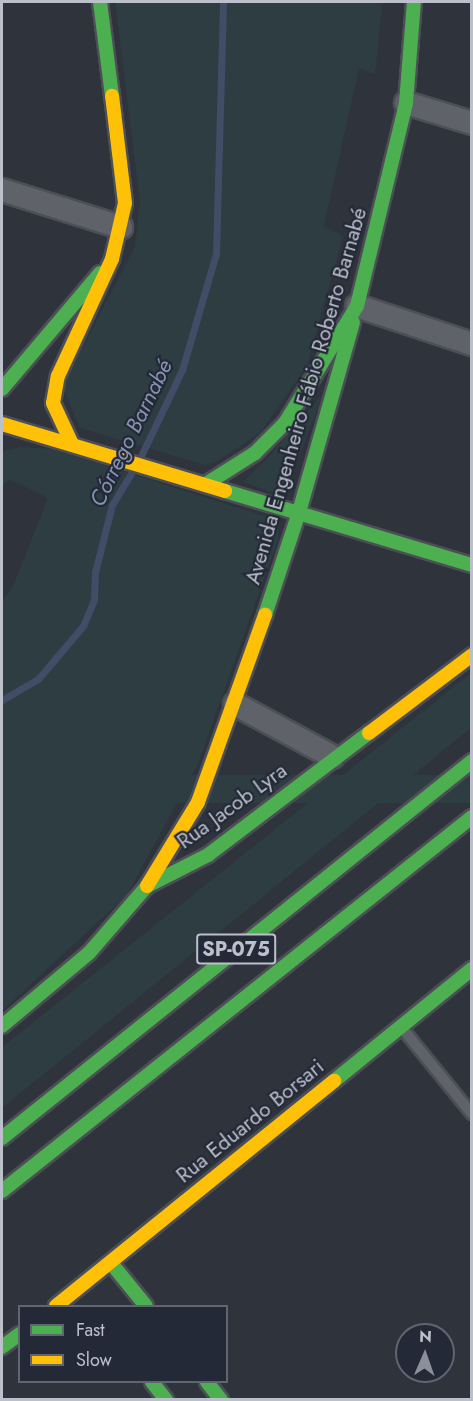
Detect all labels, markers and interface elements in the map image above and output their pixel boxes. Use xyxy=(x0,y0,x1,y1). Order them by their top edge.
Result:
street label: Avenida Engenheiro Fábio Roberto Barnabé xyxy=(240,205,372,587)
water label: Córrego Barnabé xyxy=(84,355,178,511)
street label: Rua Jacob Lyra xyxy=(172,758,292,854)
road number: SP-075 xyxy=(196,932,276,966)
street label: Rua Eduardo Borsari xyxy=(171,1054,329,1188)
legend xyxy=(18,1305,228,1383)
text: Fast xyxy=(76,1317,105,1343)
north arrow xyxy=(395,1323,455,1383)
text: N xyxy=(419,1325,432,1348)
text: Slow xyxy=(76,1347,112,1373)

